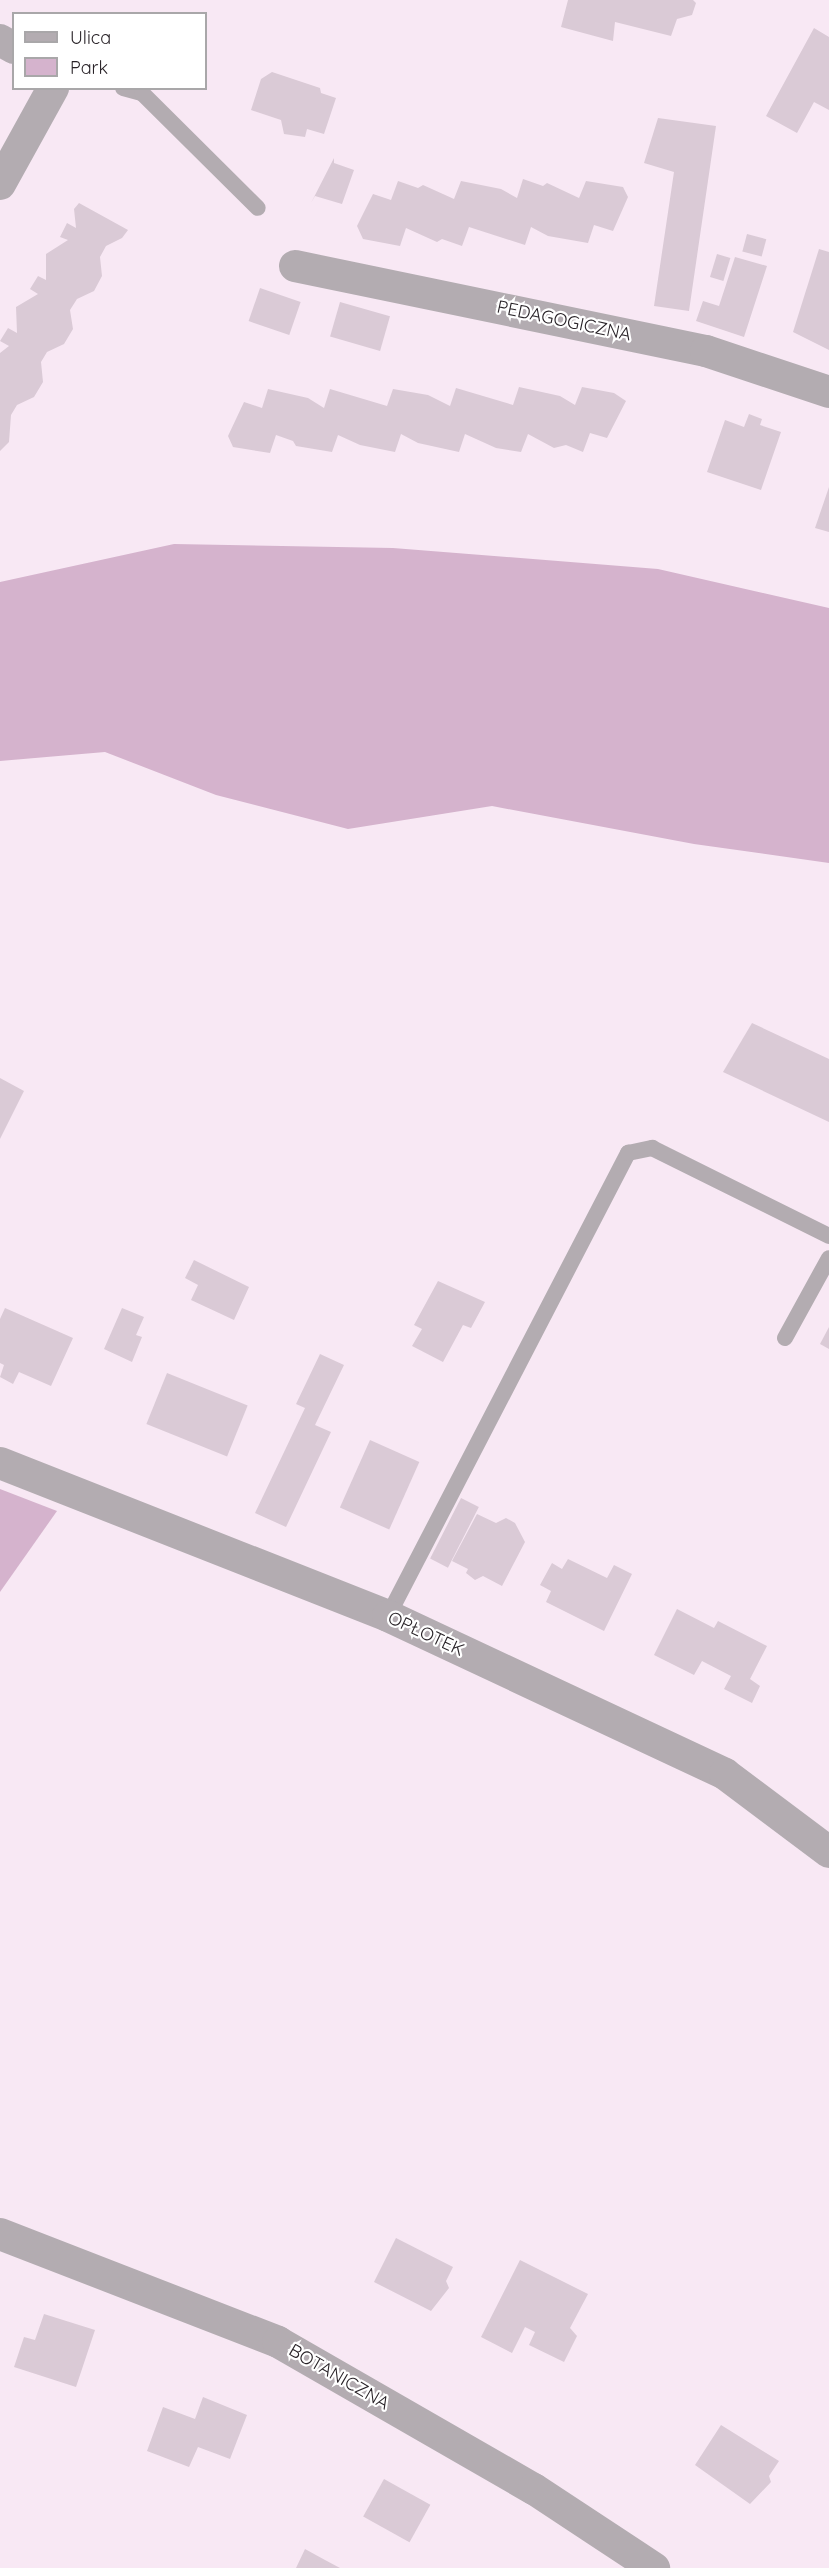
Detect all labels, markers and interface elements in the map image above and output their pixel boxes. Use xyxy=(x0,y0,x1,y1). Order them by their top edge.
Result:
legend xyxy=(12,12,207,90)
text: Ulica xyxy=(70,26,111,49)
text: Park xyxy=(70,56,108,79)
street label: PEDAGOGICZNA xyxy=(495,296,633,346)
street label: OPŁOTEK xyxy=(384,1607,468,1661)
street label: BOTANICZNA xyxy=(285,2340,393,2414)

